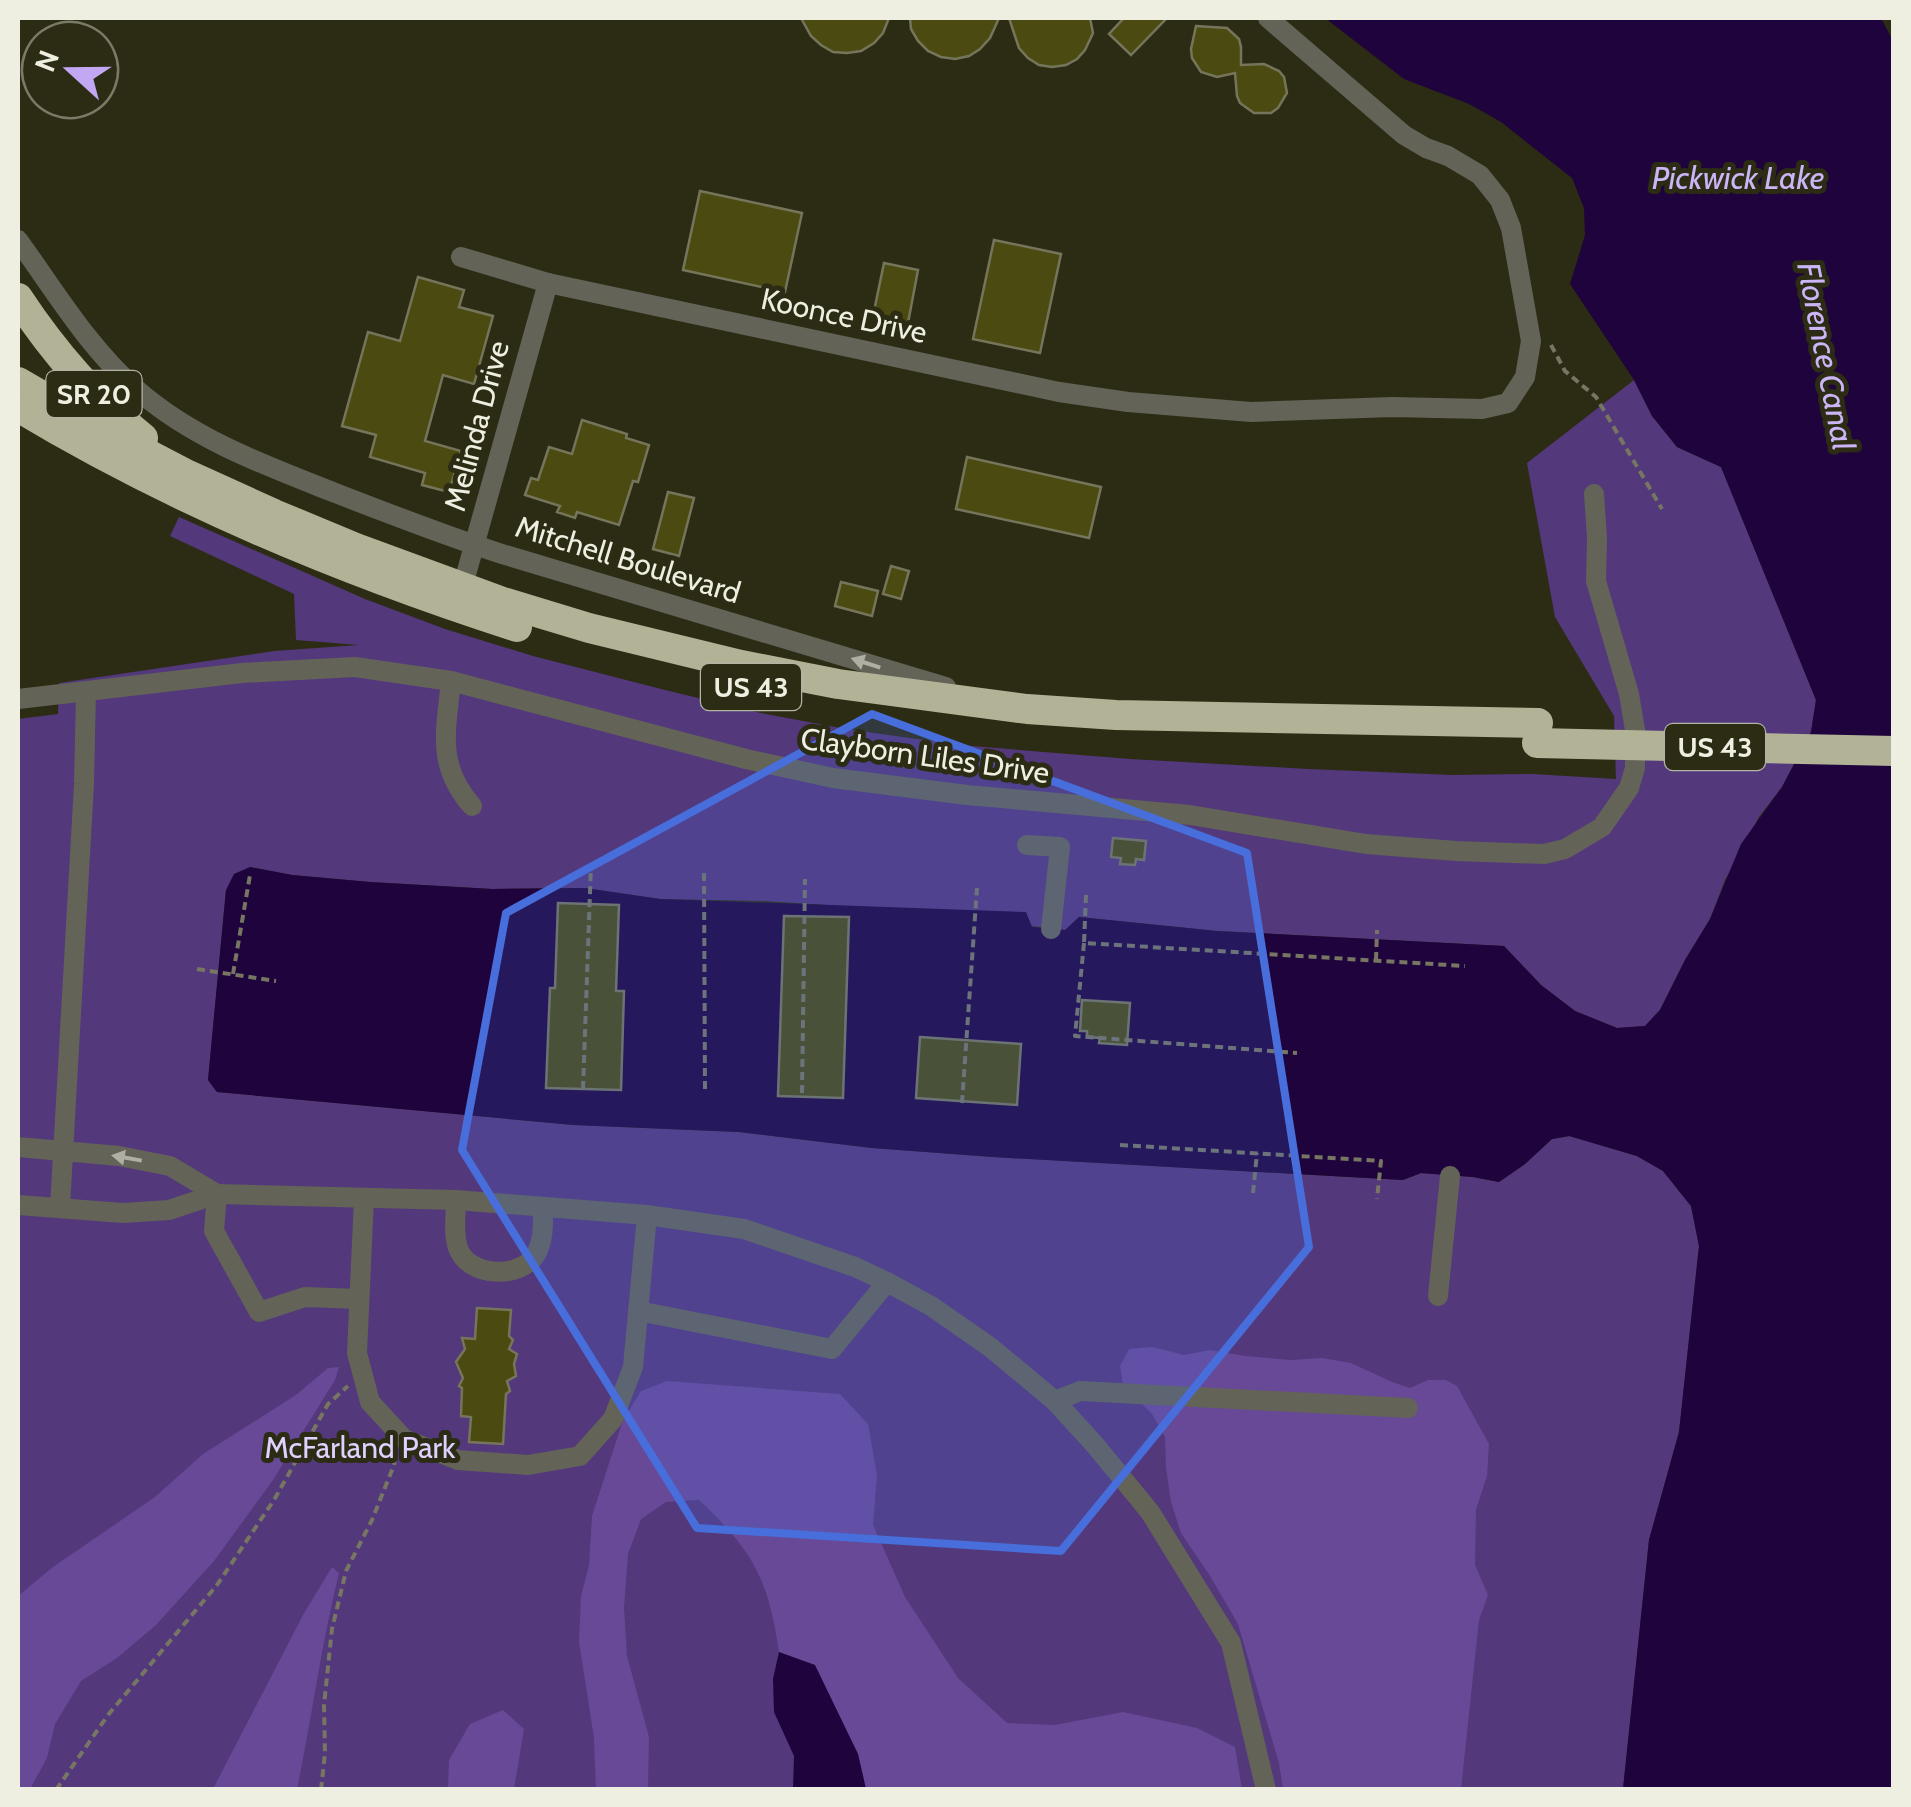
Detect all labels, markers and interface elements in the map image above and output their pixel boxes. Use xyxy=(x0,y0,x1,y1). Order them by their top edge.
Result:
north arrow xyxy=(20,20,120,120)
text: N xyxy=(27,46,66,76)
water label: Pickwick Lake xyxy=(1652,158,1824,197)
water label: Florence Canal xyxy=(1789,259,1864,454)
street label: Koonce Drive xyxy=(758,280,930,351)
street label: Melinda Drive xyxy=(436,337,517,515)
road number: SR 20 xyxy=(46,371,142,417)
street label: Mitchell Boulevard xyxy=(511,508,745,611)
one-way arrow xyxy=(850,655,880,670)
road number: US 43 xyxy=(701,664,801,710)
street label: Clayborn Liles Drive xyxy=(798,720,1052,791)
road number: US 43 xyxy=(1665,724,1765,770)
one-way arrow xyxy=(111,1150,142,1165)
park label: McFarland Park xyxy=(265,1429,456,1466)

